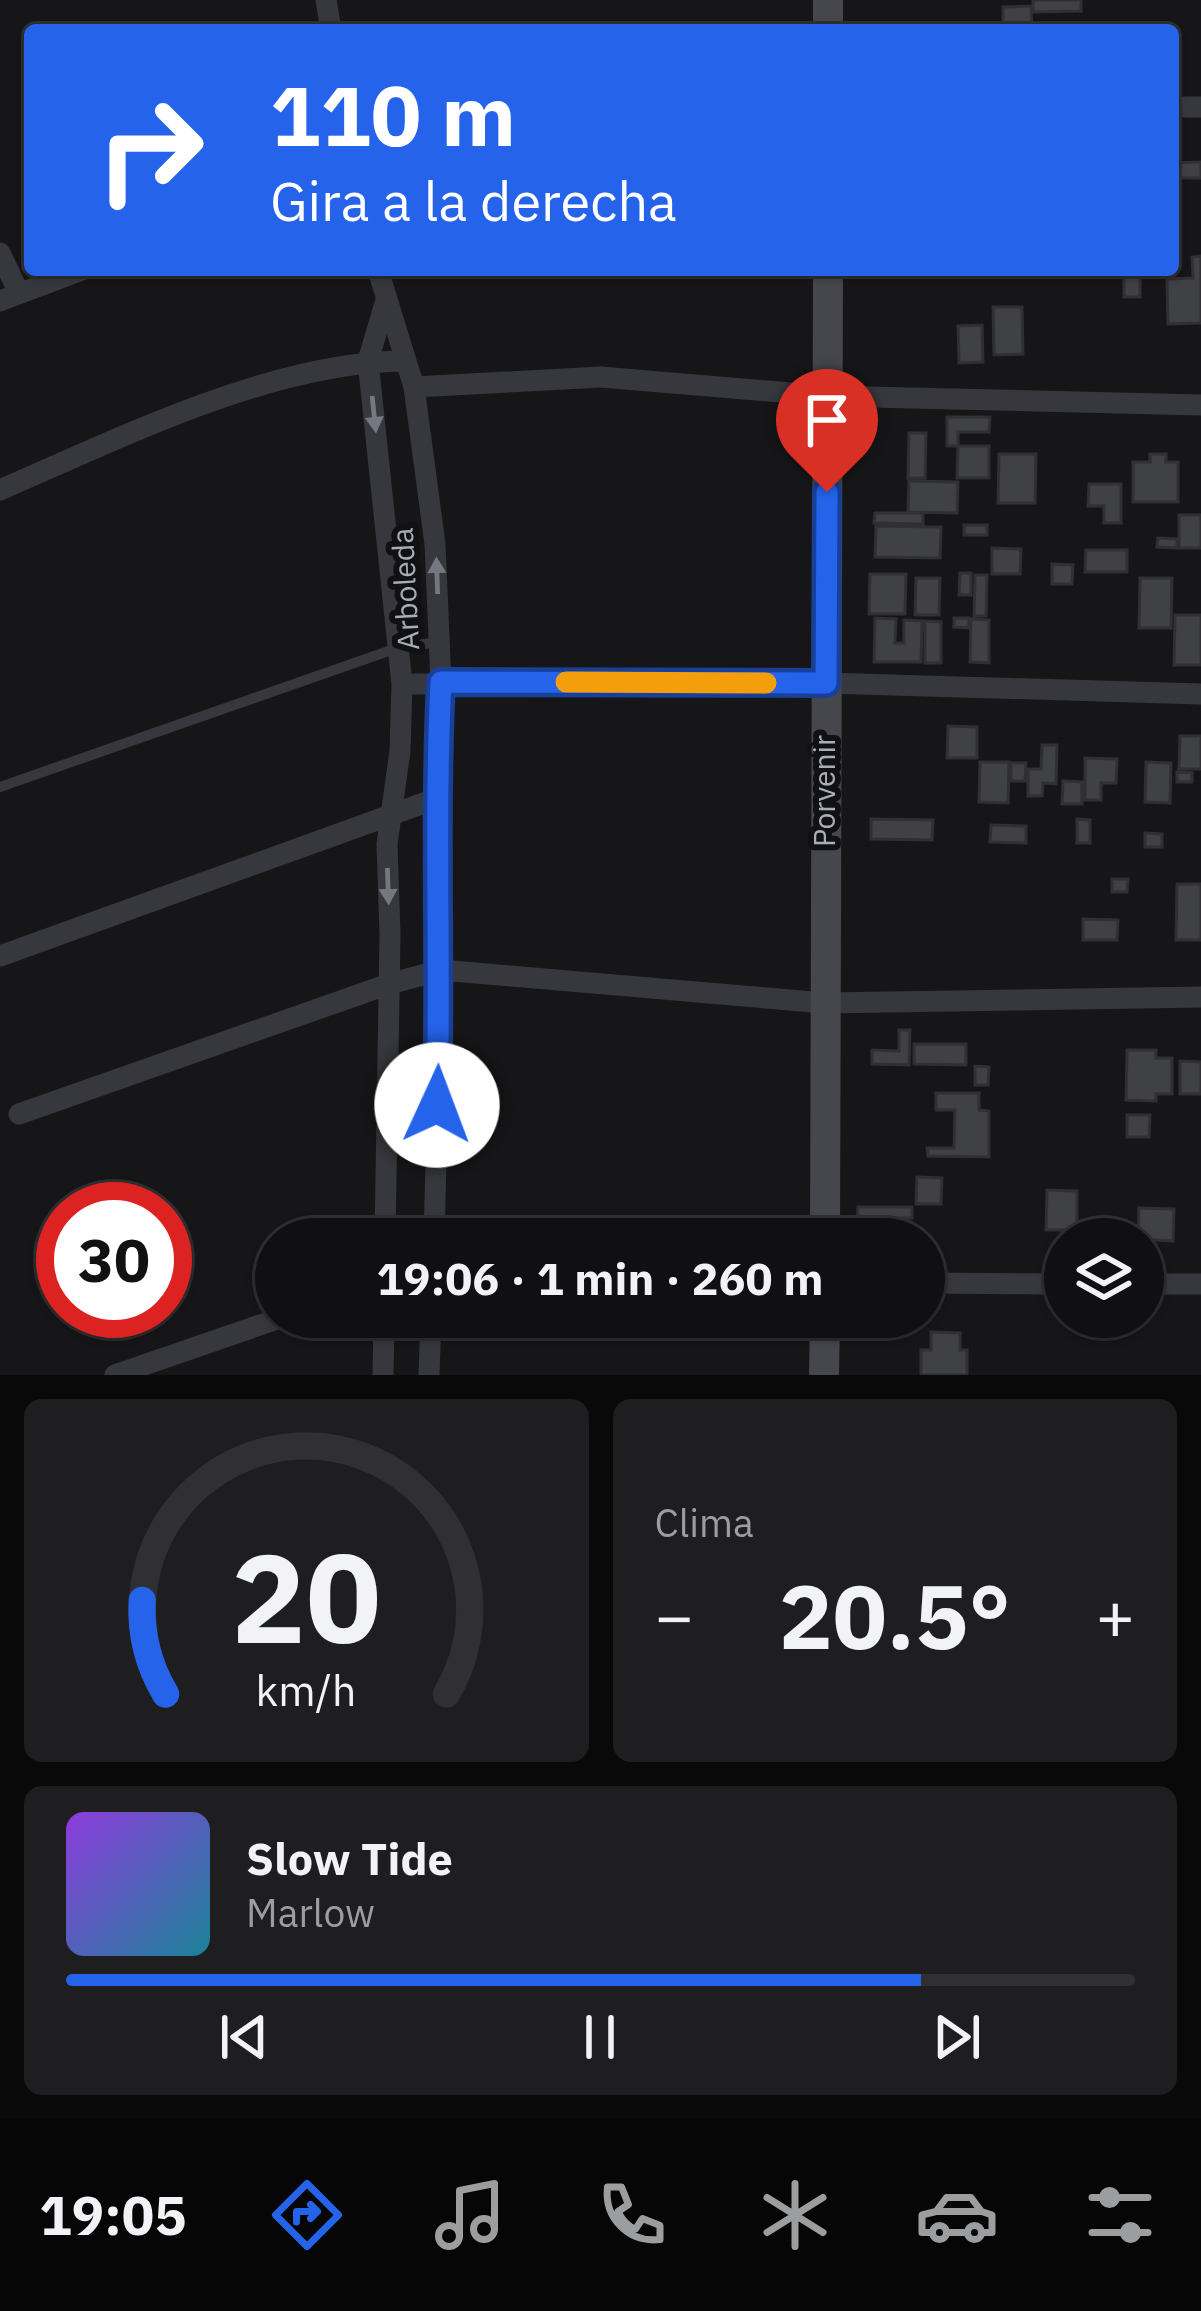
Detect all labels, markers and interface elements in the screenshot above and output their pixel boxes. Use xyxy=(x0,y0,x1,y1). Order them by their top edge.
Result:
text: 110 m xyxy=(270,60,516,169)
icon: right xyxy=(72,72,228,228)
text: Gira a la derecha xyxy=(270,166,677,236)
pin xyxy=(776,369,878,492)
icon: arrive xyxy=(794,387,860,453)
one-way arrow xyxy=(365,396,384,433)
street label: Arboleda xyxy=(382,527,427,651)
one-way arrow xyxy=(427,556,446,594)
street label: Porvenir xyxy=(804,735,843,847)
one-way arrow xyxy=(379,868,398,906)
position arrow xyxy=(374,1042,500,1168)
speed limit sign: 30 xyxy=(36,1182,192,1338)
map controls xyxy=(1044,1218,1164,1338)
button: layers xyxy=(1044,1218,1164,1338)
text: 19:06 · 1 min · 260 m xyxy=(377,1249,823,1307)
text: Clima xyxy=(655,1497,754,1548)
text: 20 xyxy=(231,1515,381,1677)
text: 20.5° xyxy=(779,1557,1011,1674)
text: − xyxy=(655,1572,694,1658)
text: + xyxy=(1095,1572,1135,1658)
text: km/h xyxy=(256,1661,357,1717)
text: Slow Tide xyxy=(246,1829,453,1887)
text: Marlow xyxy=(246,1887,375,1938)
icon: previous xyxy=(211,2004,277,2070)
icon: pause xyxy=(567,2004,633,2070)
icon: next xyxy=(924,2004,990,2070)
icon: directions xyxy=(265,2173,349,2257)
icon: music xyxy=(428,2173,512,2257)
icon: phone xyxy=(590,2173,674,2257)
icon: climate xyxy=(753,2173,837,2257)
icon: car xyxy=(915,2173,999,2257)
icon: filters xyxy=(1078,2173,1162,2257)
text: 19:05 xyxy=(39,2180,187,2250)

